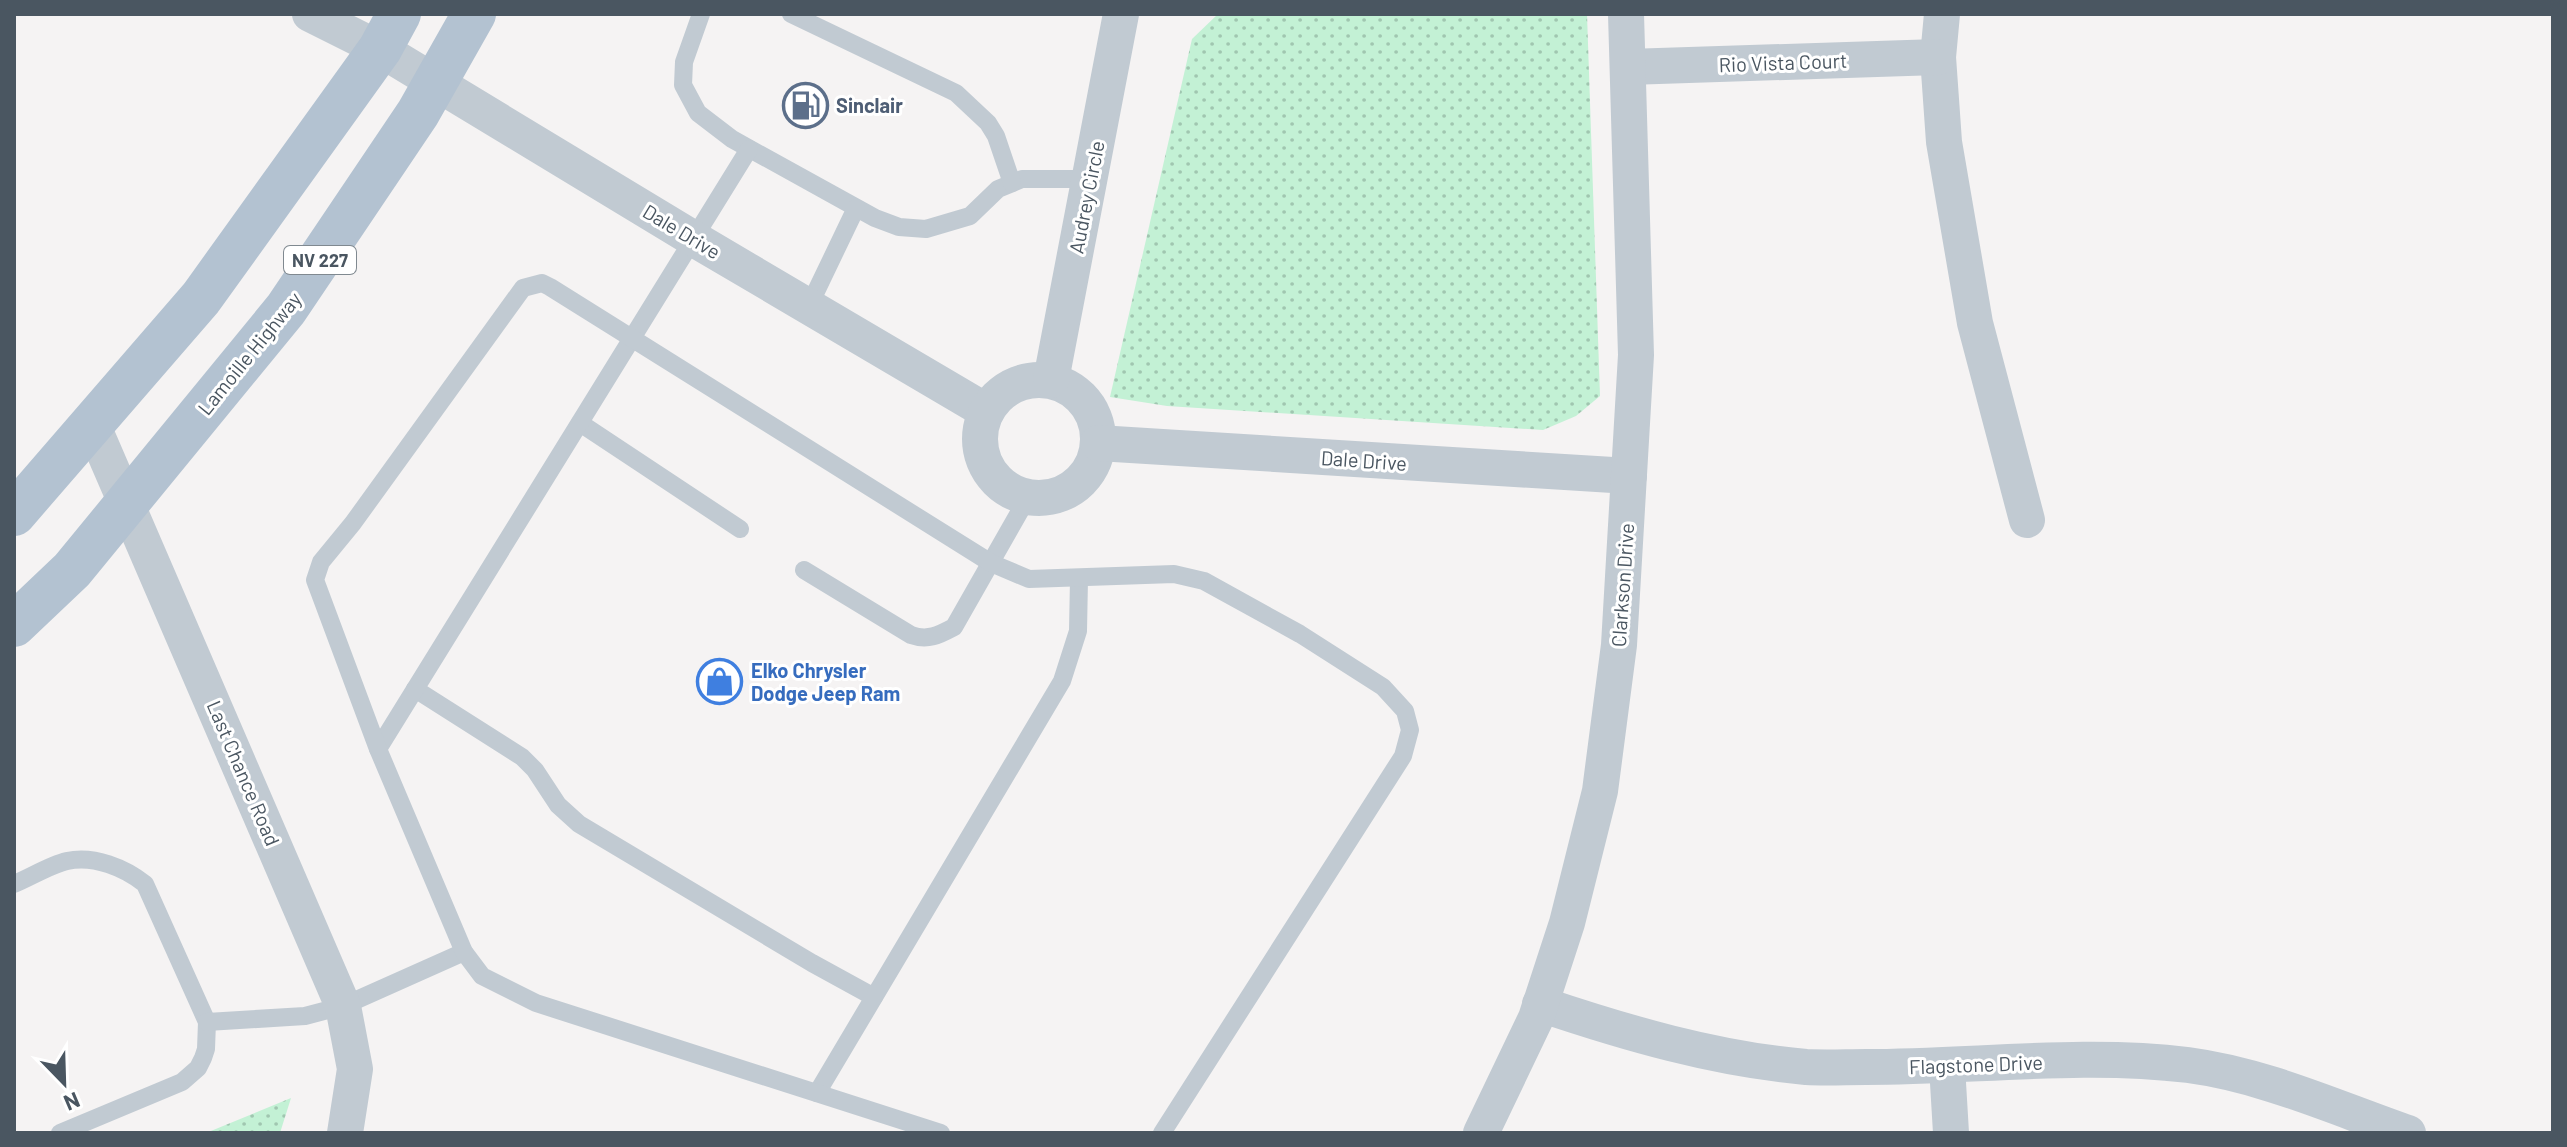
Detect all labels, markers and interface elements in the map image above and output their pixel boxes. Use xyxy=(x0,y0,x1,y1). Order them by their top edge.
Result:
street label: Rio Vista Court xyxy=(1718,48,1848,76)
fuel station icon: Sinclair xyxy=(781,81,829,129)
place label: Sinclair xyxy=(836,93,903,117)
street label: Audrey Circle xyxy=(1063,138,1109,256)
street label: Dale Drive xyxy=(639,198,725,264)
road number: NV 227 xyxy=(284,246,356,274)
street label: Lamoille Highway xyxy=(192,287,306,419)
street label: Dale Drive xyxy=(1320,445,1408,475)
street label: Clarkson Drive xyxy=(1606,522,1638,648)
shop icon: Elko Chrysler Dodge Jeep Ram xyxy=(696,657,744,705)
place label: Elko Chrysler Dodge Jeep Ram xyxy=(751,658,900,705)
street label: Last Chance Road xyxy=(203,697,285,849)
north arrow xyxy=(24,1043,104,1123)
street label: Flagstone Drive xyxy=(1909,1050,2043,1078)
text: N xyxy=(60,1088,84,1117)

